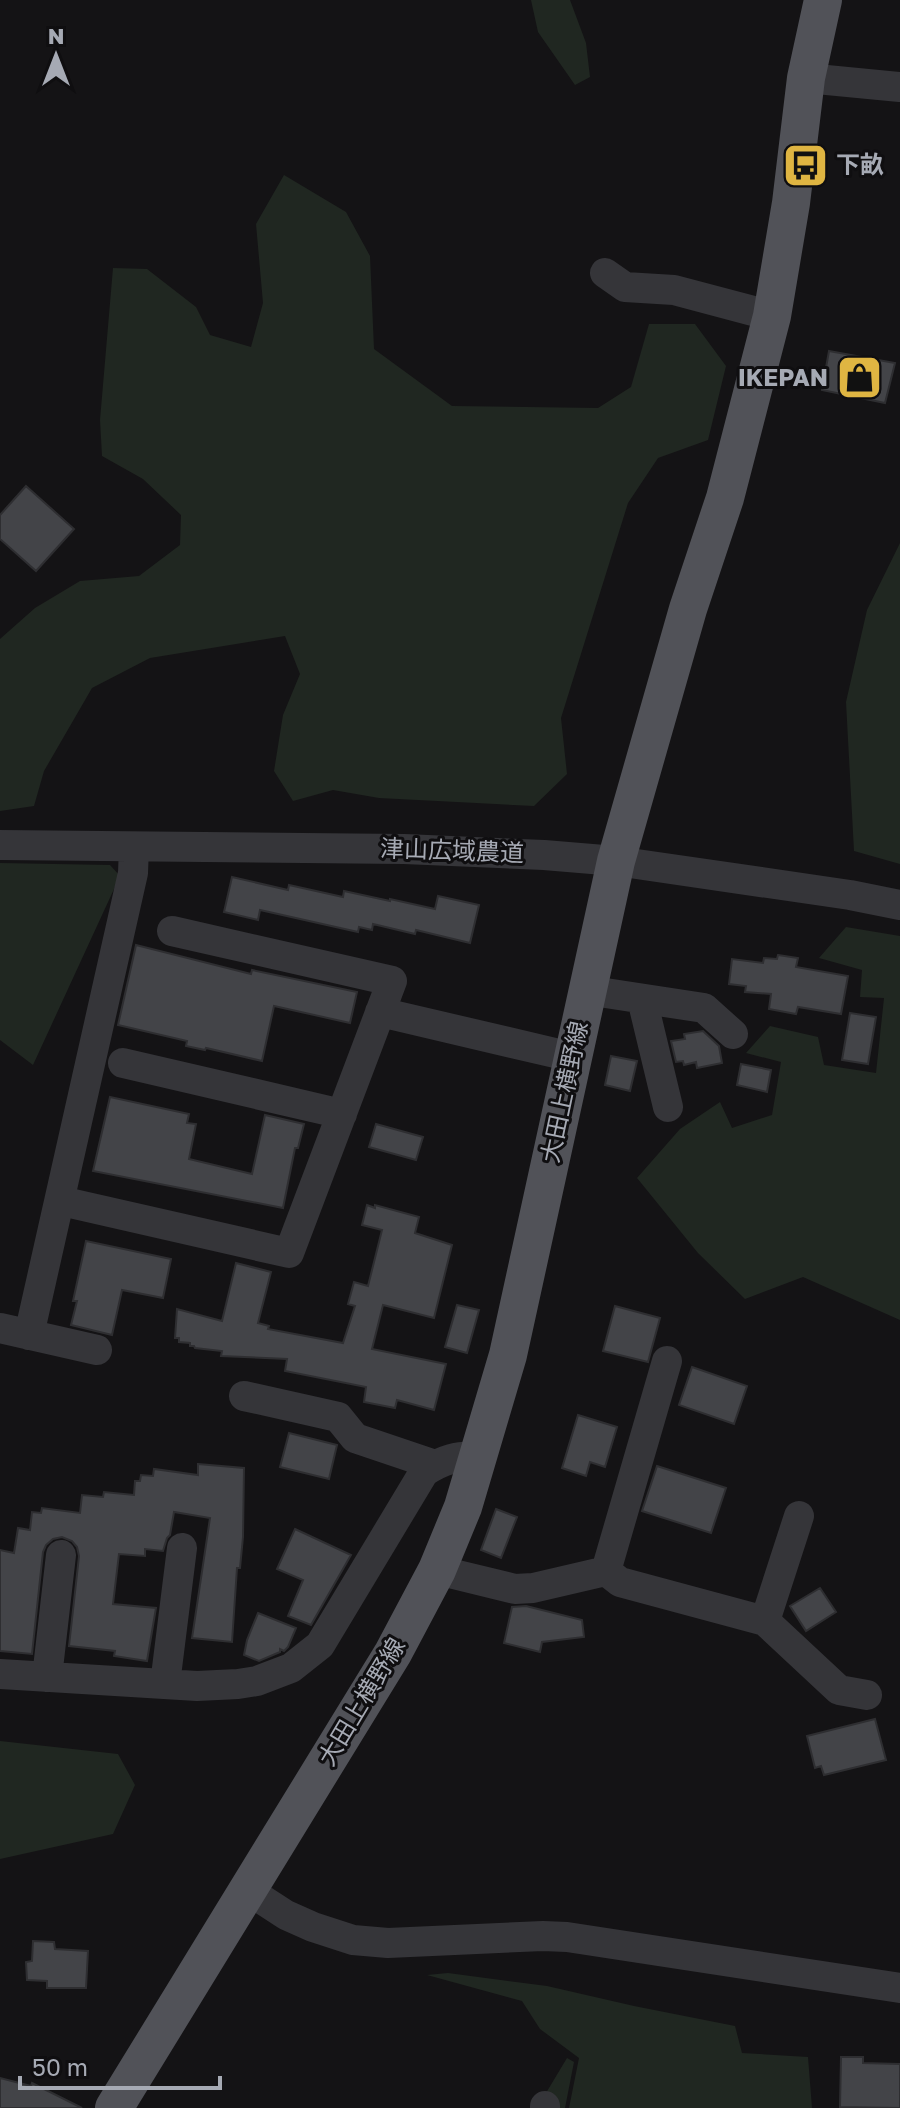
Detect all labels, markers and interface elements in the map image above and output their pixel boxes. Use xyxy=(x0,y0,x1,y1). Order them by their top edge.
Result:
north arrow xyxy=(16,16,96,96)
text: N xyxy=(48,22,64,49)
bus stop icon: 下畝 xyxy=(781,141,829,189)
place label: 下畝 xyxy=(836,149,884,178)
shop icon: IKEPAN xyxy=(835,354,883,402)
place label: IKEPAN xyxy=(738,362,828,391)
street label: 津山広域農道 xyxy=(380,832,525,867)
street label: 大田上横野線 xyxy=(534,1018,593,1165)
street label: 大田上横野線 xyxy=(311,1632,410,1770)
scale bar xyxy=(20,2040,220,2090)
text: 50 m xyxy=(32,2052,88,2081)

